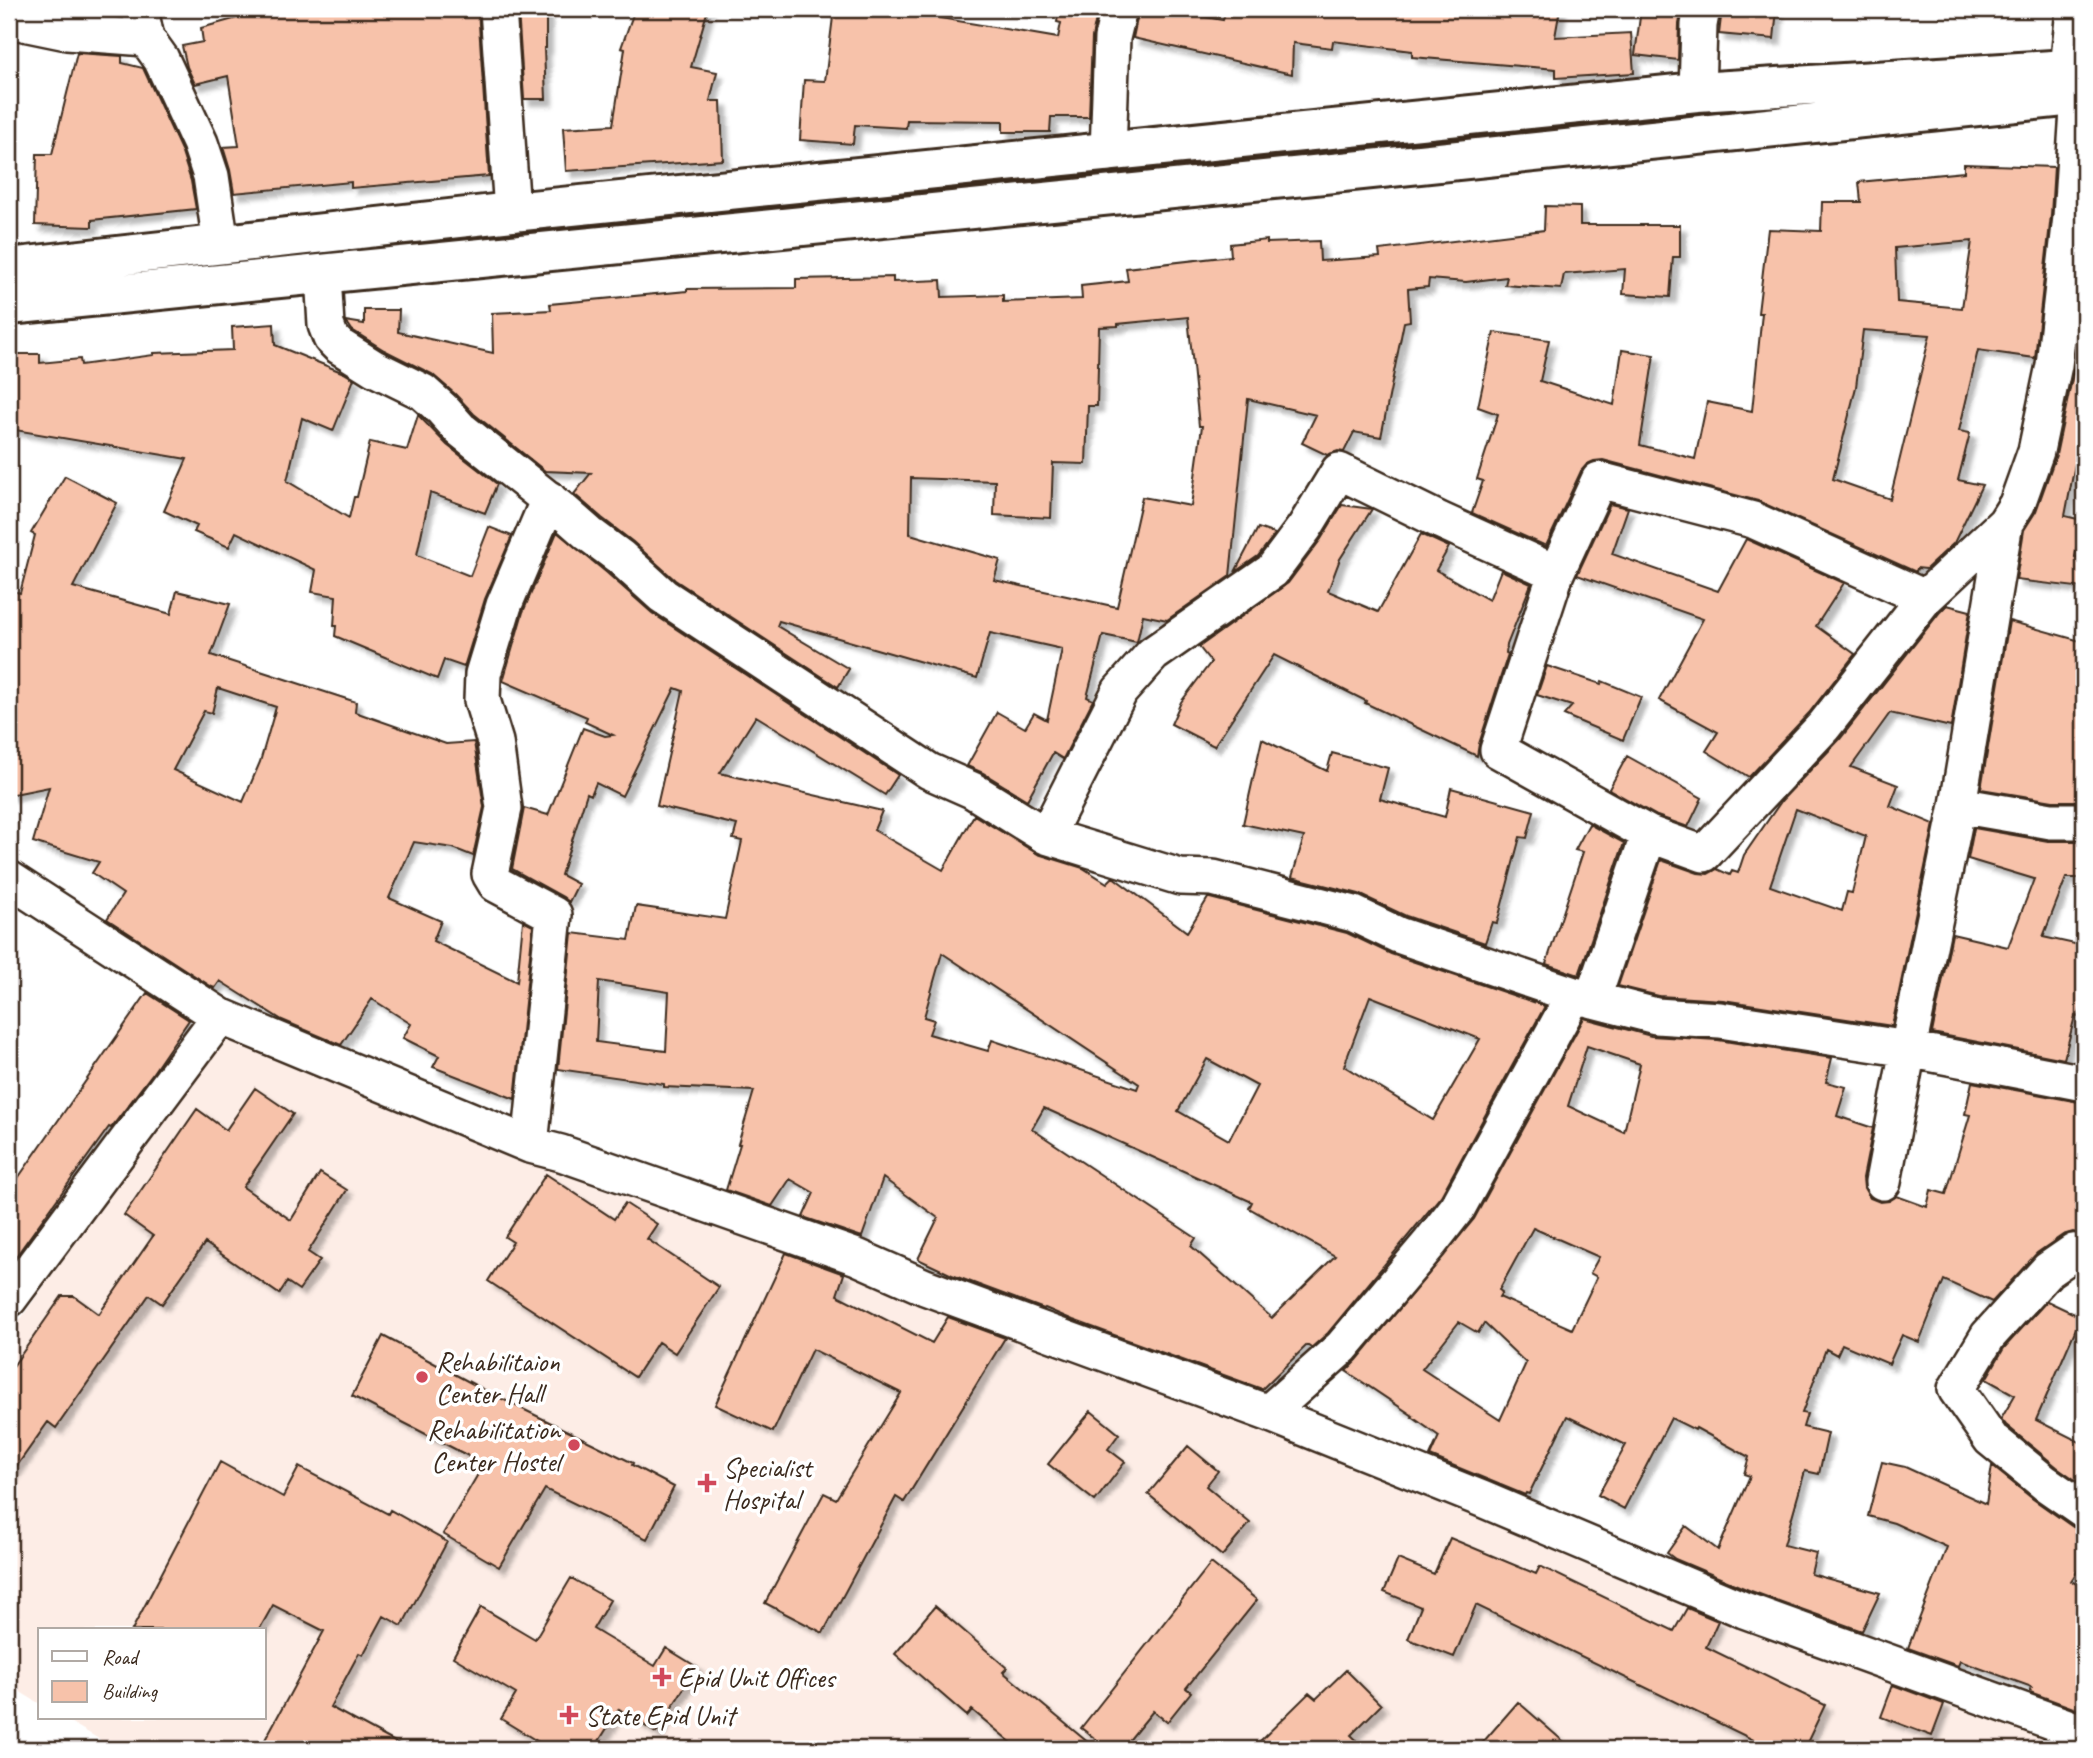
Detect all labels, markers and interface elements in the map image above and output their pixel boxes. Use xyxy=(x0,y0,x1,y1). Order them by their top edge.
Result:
place label: Rehabilitaion Center Hall xyxy=(436,1344,560,1411)
marker: Rehabilitaion Center Hall xyxy=(414,1369,430,1385)
place label: Rehabilitation Center Hostel xyxy=(427,1412,565,1479)
marker: Rehabilitation Center Hostel xyxy=(566,1437,582,1453)
place label: Specialist Hospital xyxy=(723,1450,814,1517)
marker: Specialist Hospital xyxy=(697,1473,717,1493)
legend xyxy=(38,1628,266,1720)
text: Road xyxy=(102,1644,141,1670)
place label: Epid Unit Offices xyxy=(678,1660,837,1695)
marker: Epid Unit Offices xyxy=(652,1667,672,1687)
text: Building xyxy=(102,1678,159,1704)
place label: State Epid Unit xyxy=(585,1698,739,1733)
marker: State Epid Unit xyxy=(559,1705,579,1725)

